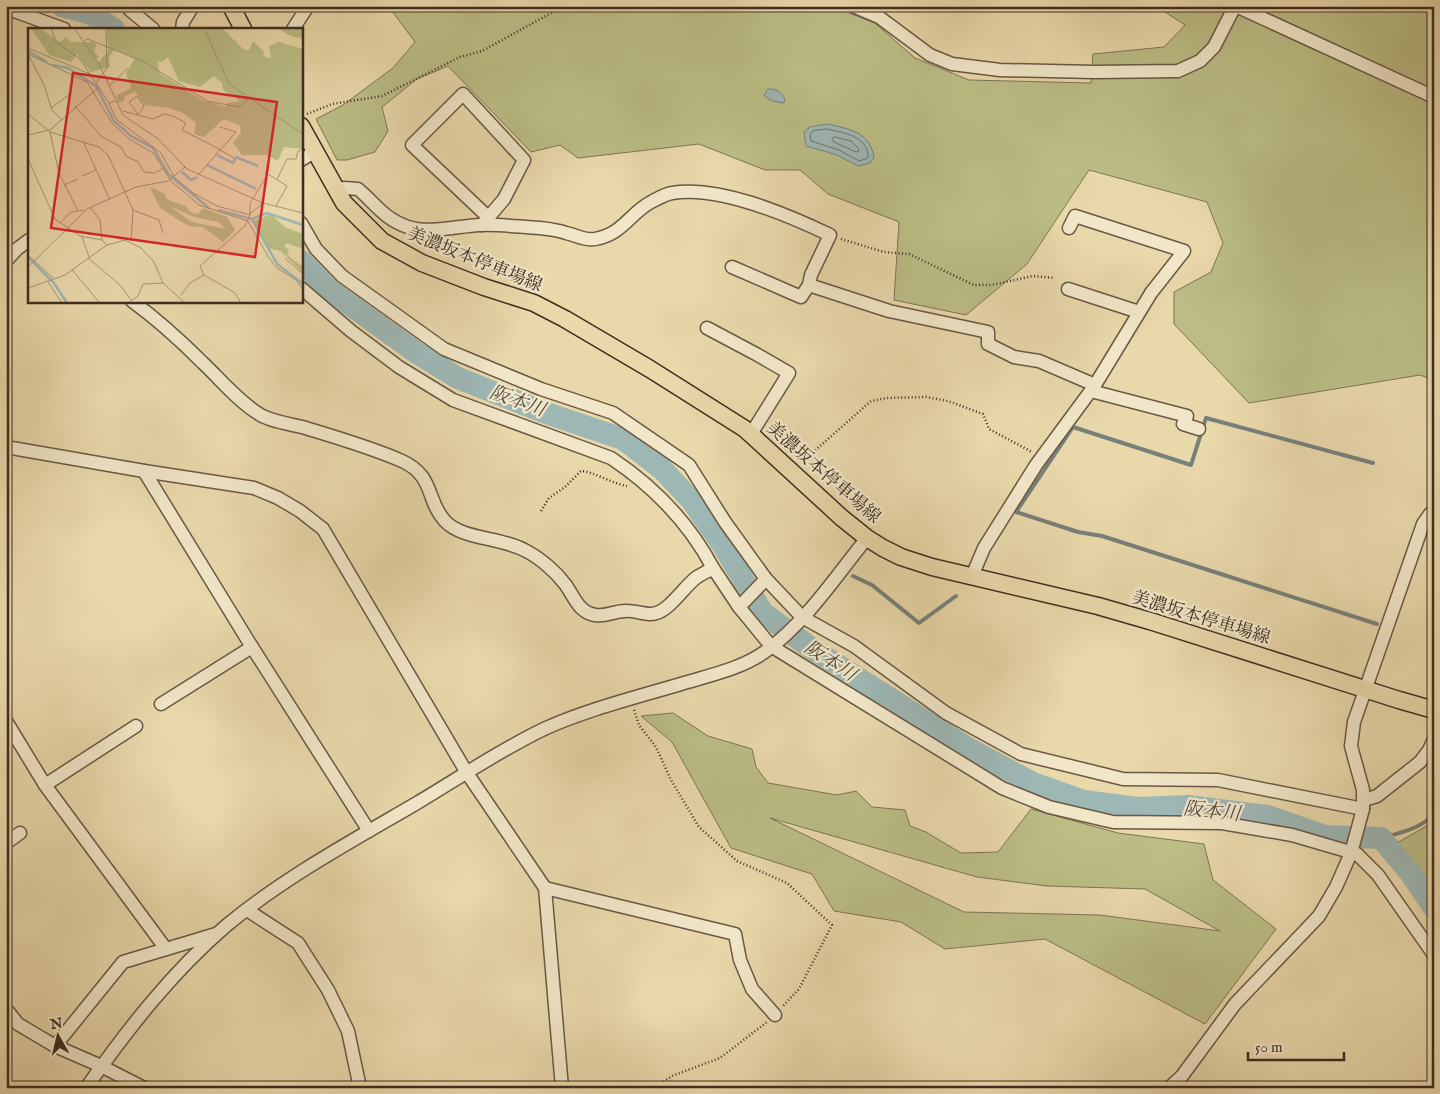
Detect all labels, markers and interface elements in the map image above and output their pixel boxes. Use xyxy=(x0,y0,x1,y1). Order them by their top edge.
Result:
inset map xyxy=(28,28,302,302)
street label: 美濃坂本停車場線 xyxy=(403,223,546,298)
water label: 阪本川 xyxy=(486,381,550,424)
street label: 美濃坂本停車場線 xyxy=(761,417,885,529)
street label: 美濃坂本停車場線 xyxy=(1128,586,1273,650)
water label: 阪本川 xyxy=(799,636,862,688)
water label: 阪本川 xyxy=(1182,797,1243,827)
north arrow xyxy=(32,1012,82,1062)
text: N xyxy=(48,1014,64,1034)
scale bar xyxy=(1248,1029,1344,1061)
text: 50 m xyxy=(1255,1038,1283,1057)

